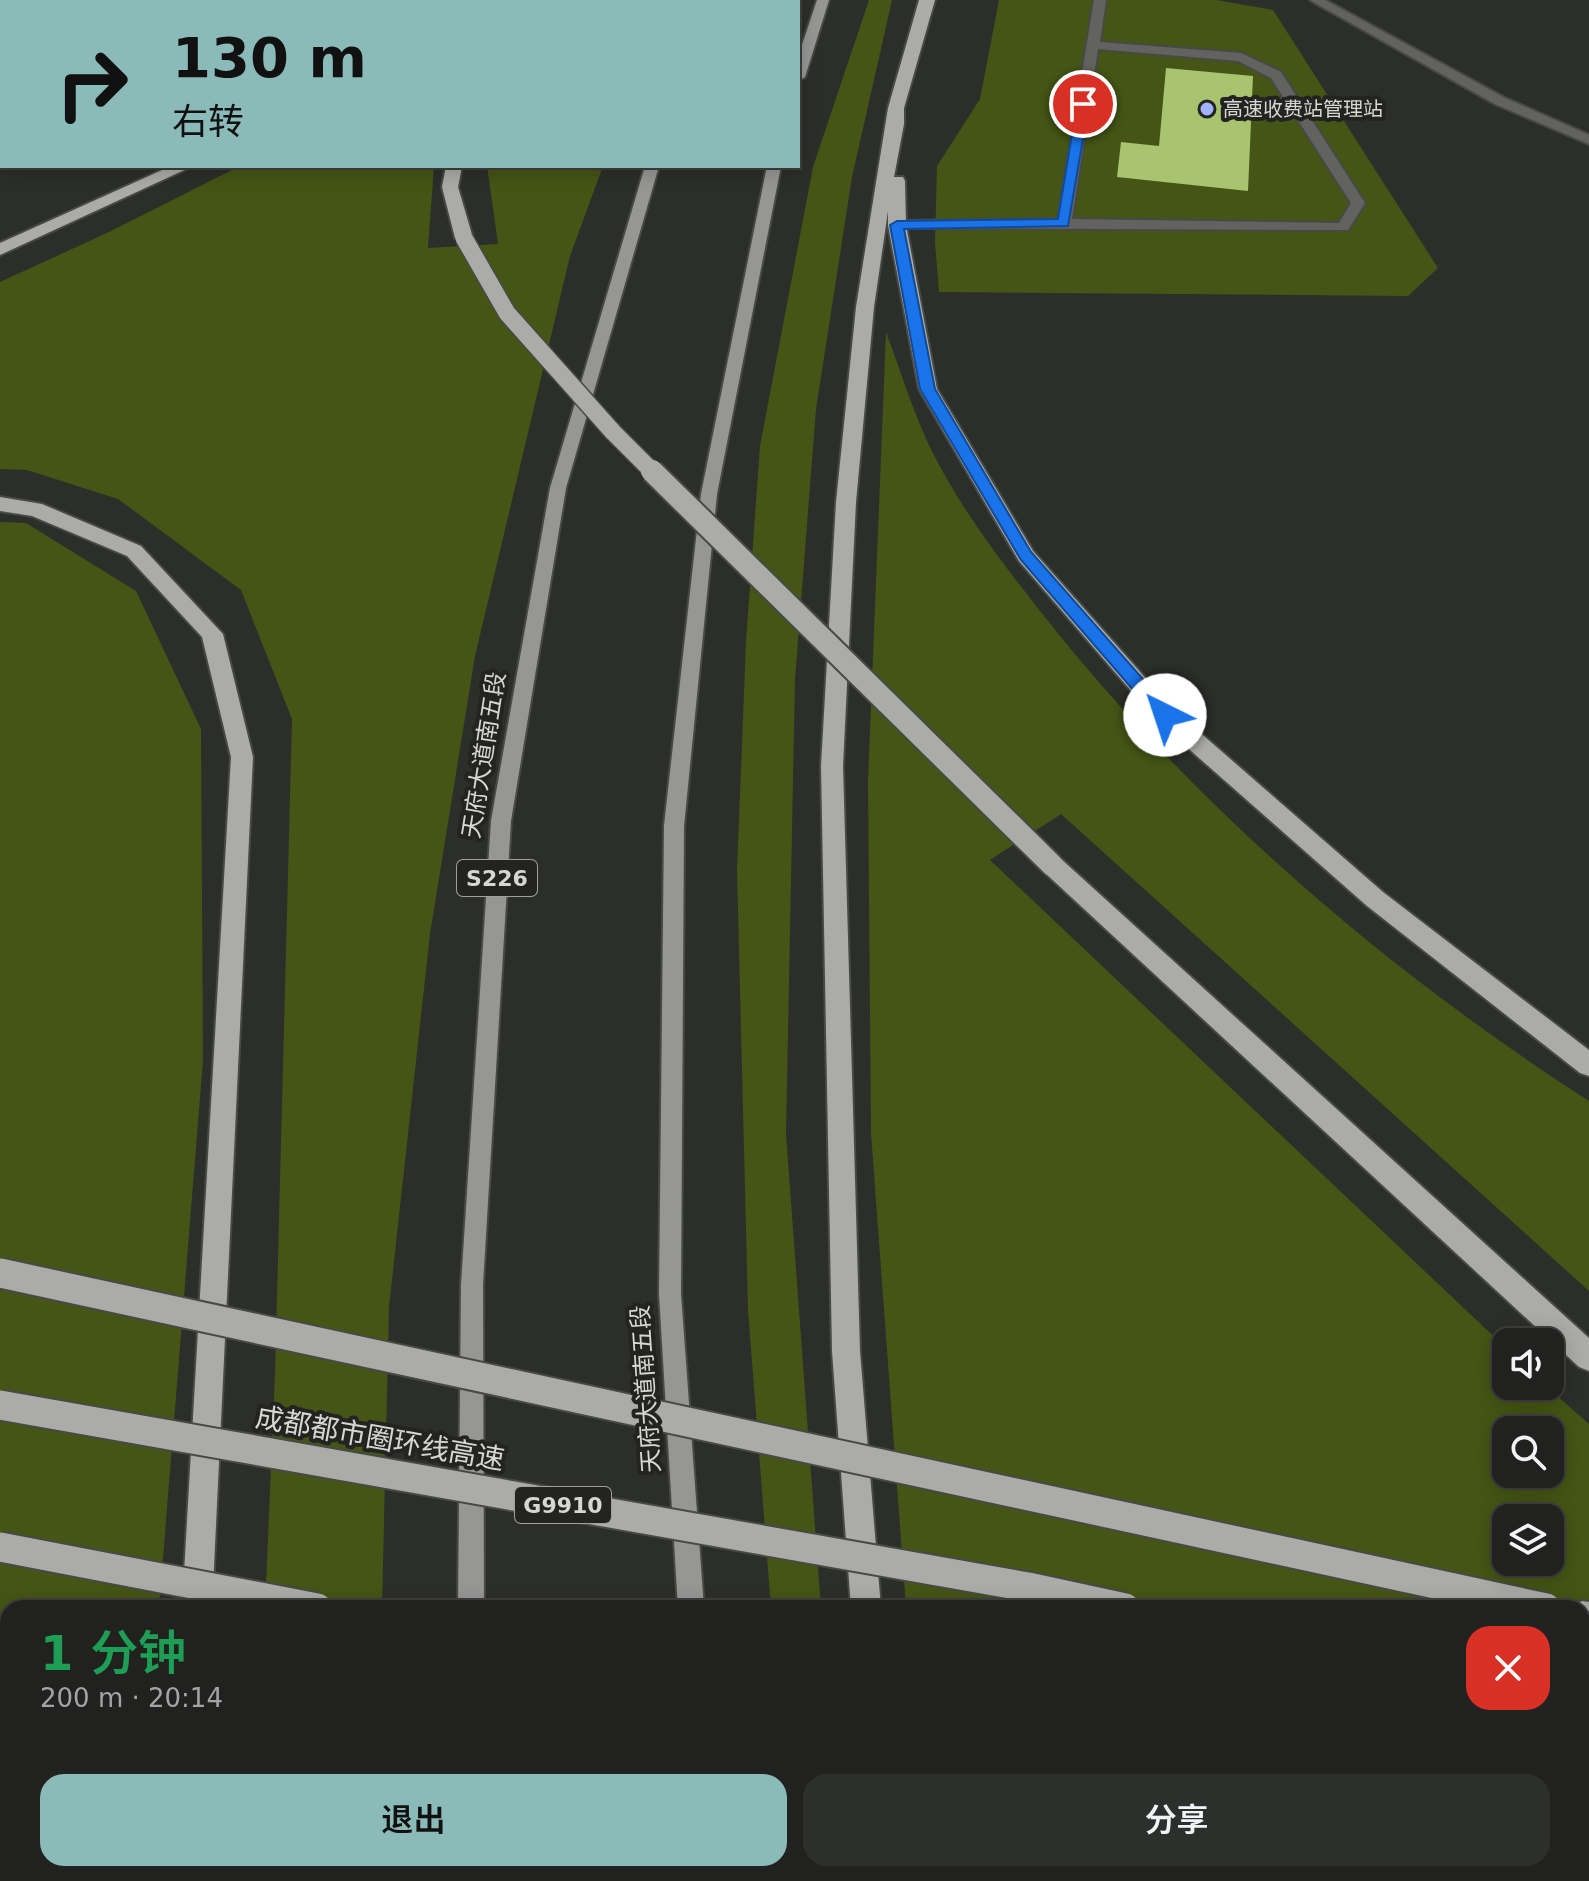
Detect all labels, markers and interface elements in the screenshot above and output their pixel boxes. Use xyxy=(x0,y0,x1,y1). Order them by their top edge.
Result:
text: 130 m xyxy=(172,25,367,90)
icon: right xyxy=(40,32,144,136)
pin xyxy=(1049,70,1117,138)
icon: arrive xyxy=(1061,82,1105,126)
place label: 高速收费站管理站 xyxy=(1223,97,1383,121)
marker: 高速收费站管理站 xyxy=(1198,100,1216,118)
text: 右转 xyxy=(172,101,244,142)
street label: 天府大道南五段 xyxy=(457,670,511,840)
position arrow xyxy=(1123,673,1207,757)
road number: S226 xyxy=(457,860,537,896)
street label: 天府大道南五段 xyxy=(626,1304,666,1474)
map controls xyxy=(1492,1328,1564,1576)
button: sound xyxy=(1492,1328,1564,1400)
street label: 成都都市圈环线高速 xyxy=(253,1400,507,1477)
button: search xyxy=(1492,1416,1564,1488)
road number: G9910 xyxy=(515,1487,611,1523)
button: layers xyxy=(1492,1504,1564,1576)
text: 1 分钟 xyxy=(40,1625,186,1681)
button: close xyxy=(1466,1626,1550,1710)
text: 200 m · 20:14 xyxy=(40,1683,223,1713)
button: 退出 xyxy=(40,1774,787,1866)
button: 分享 xyxy=(803,1774,1550,1866)

